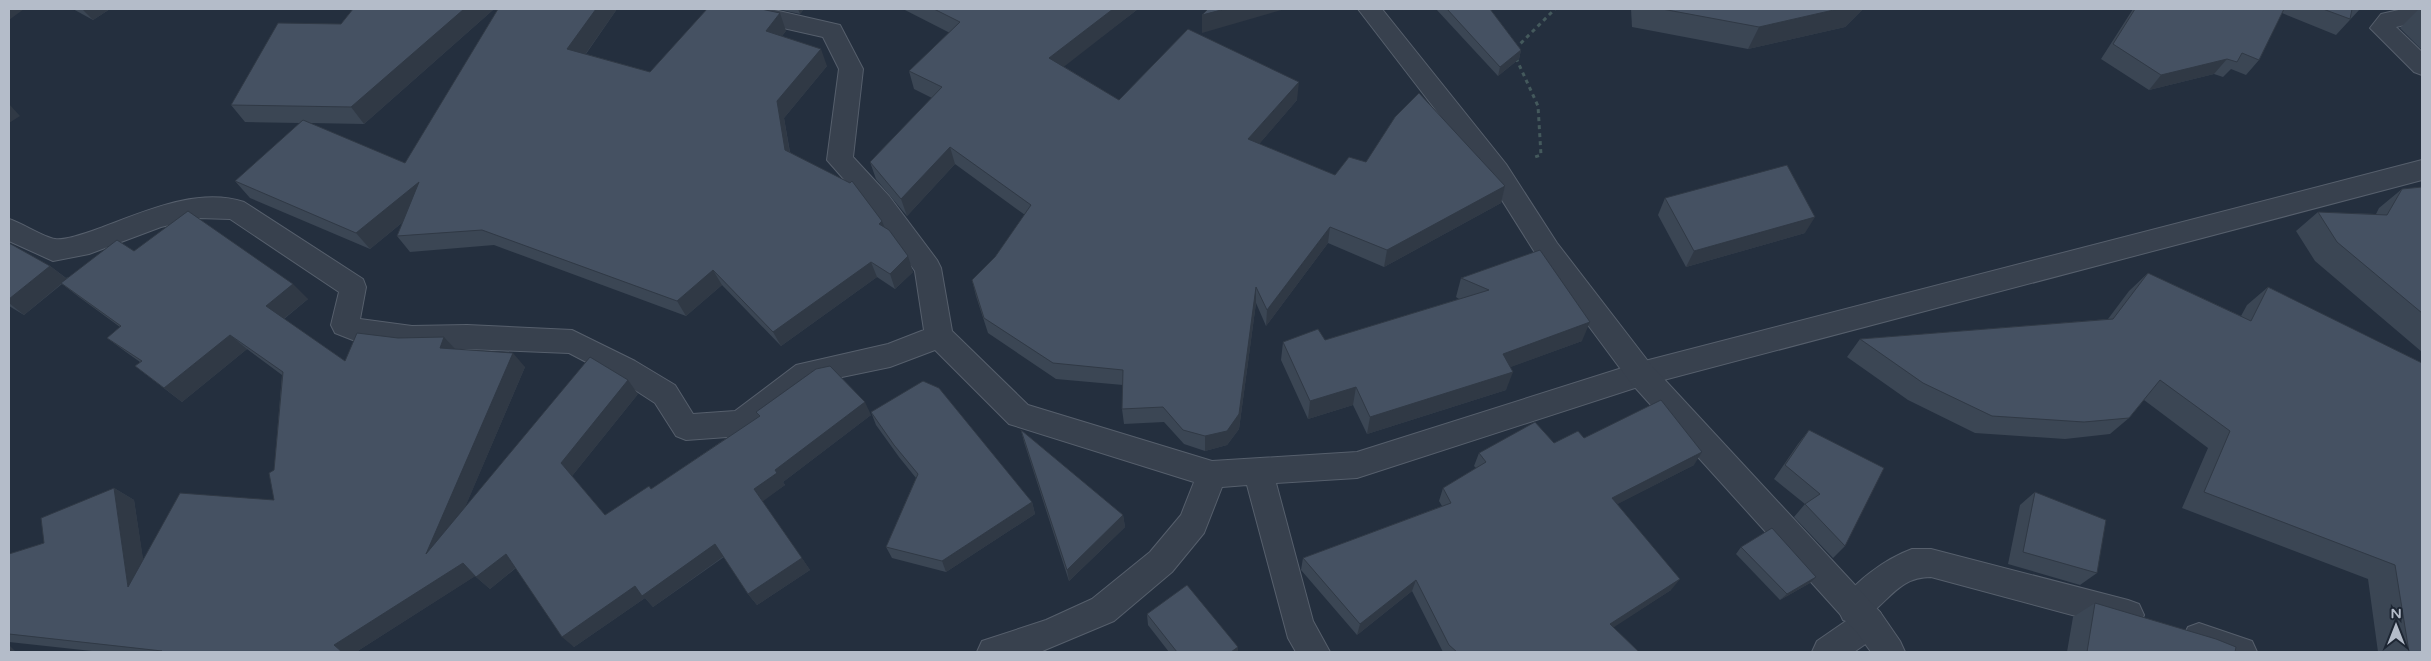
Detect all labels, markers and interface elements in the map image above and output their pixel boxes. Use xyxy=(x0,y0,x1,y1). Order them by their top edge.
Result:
north arrow xyxy=(2371,601,2421,651)
text: N xyxy=(2390,605,2402,622)

